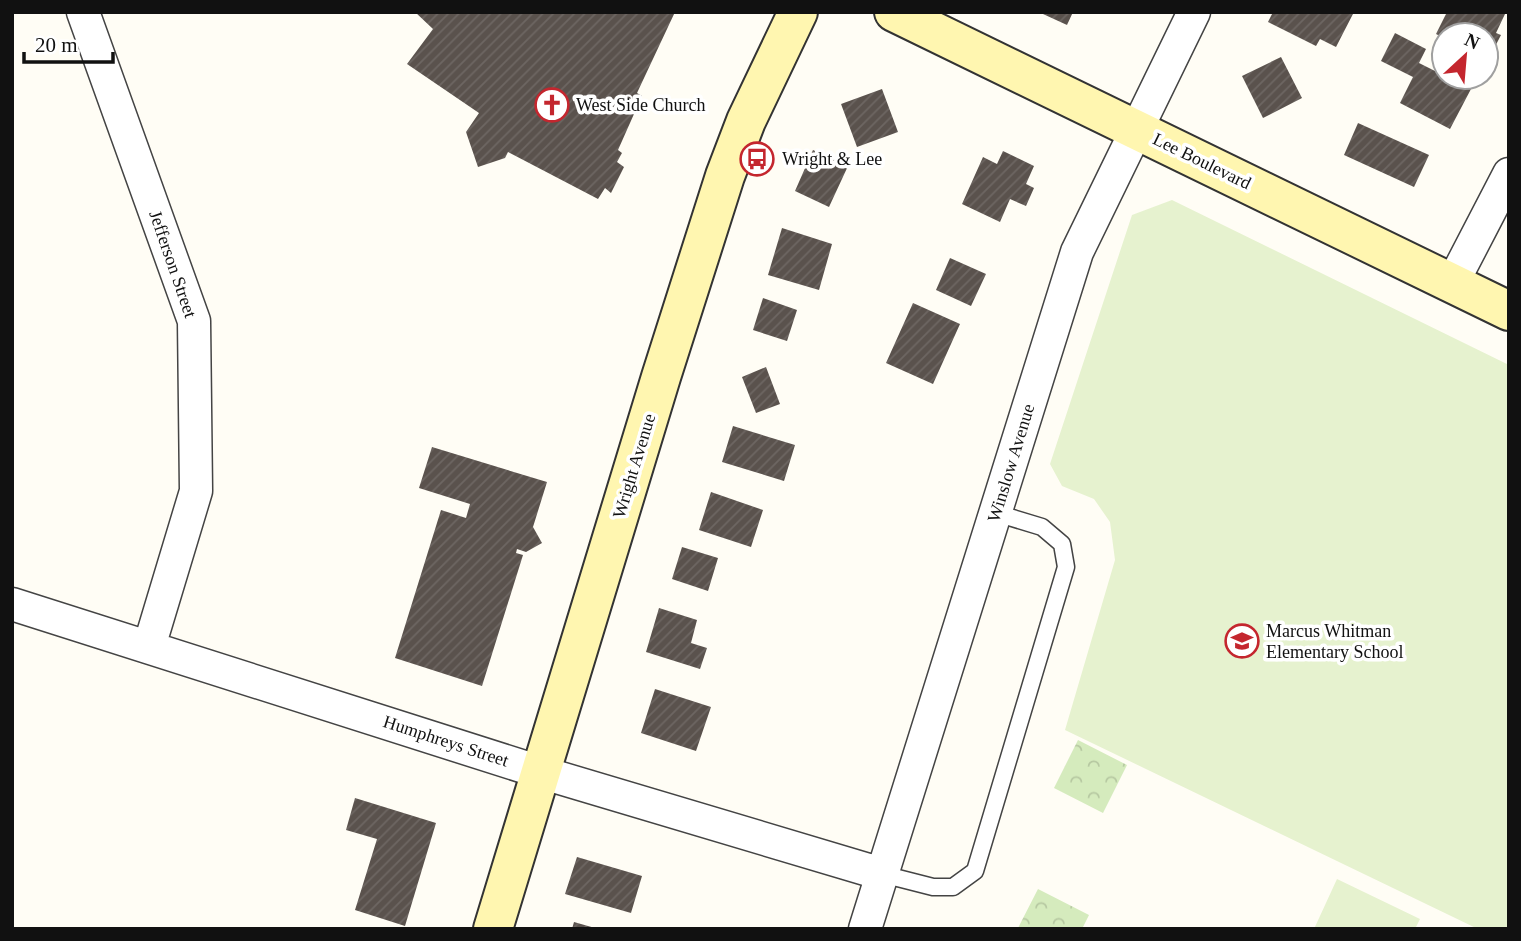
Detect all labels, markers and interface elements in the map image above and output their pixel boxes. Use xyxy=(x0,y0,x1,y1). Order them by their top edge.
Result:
scale bar xyxy=(24,21,114,65)
north arrow xyxy=(1430,21,1500,91)
text: N xyxy=(1461,29,1483,54)
text: 20 m xyxy=(35,33,78,57)
church icon: West Side Church xyxy=(533,86,571,124)
place label: West Side Church xyxy=(576,95,706,115)
street label: Lee Boulevard xyxy=(1150,129,1254,193)
bus stop icon: Wright & Lee xyxy=(738,140,776,178)
place label: Wright & Lee xyxy=(782,149,882,169)
street label: Jefferson Street xyxy=(145,208,201,320)
street label: Winslow Avenue xyxy=(984,402,1038,524)
street label: Wright Avenue xyxy=(609,411,659,521)
place label: Marcus Whitman Elementary School xyxy=(1266,621,1403,662)
school or university icon: Marcus Whitman Elementary School xyxy=(1223,622,1261,660)
street label: Humphreys Street xyxy=(381,711,511,771)

